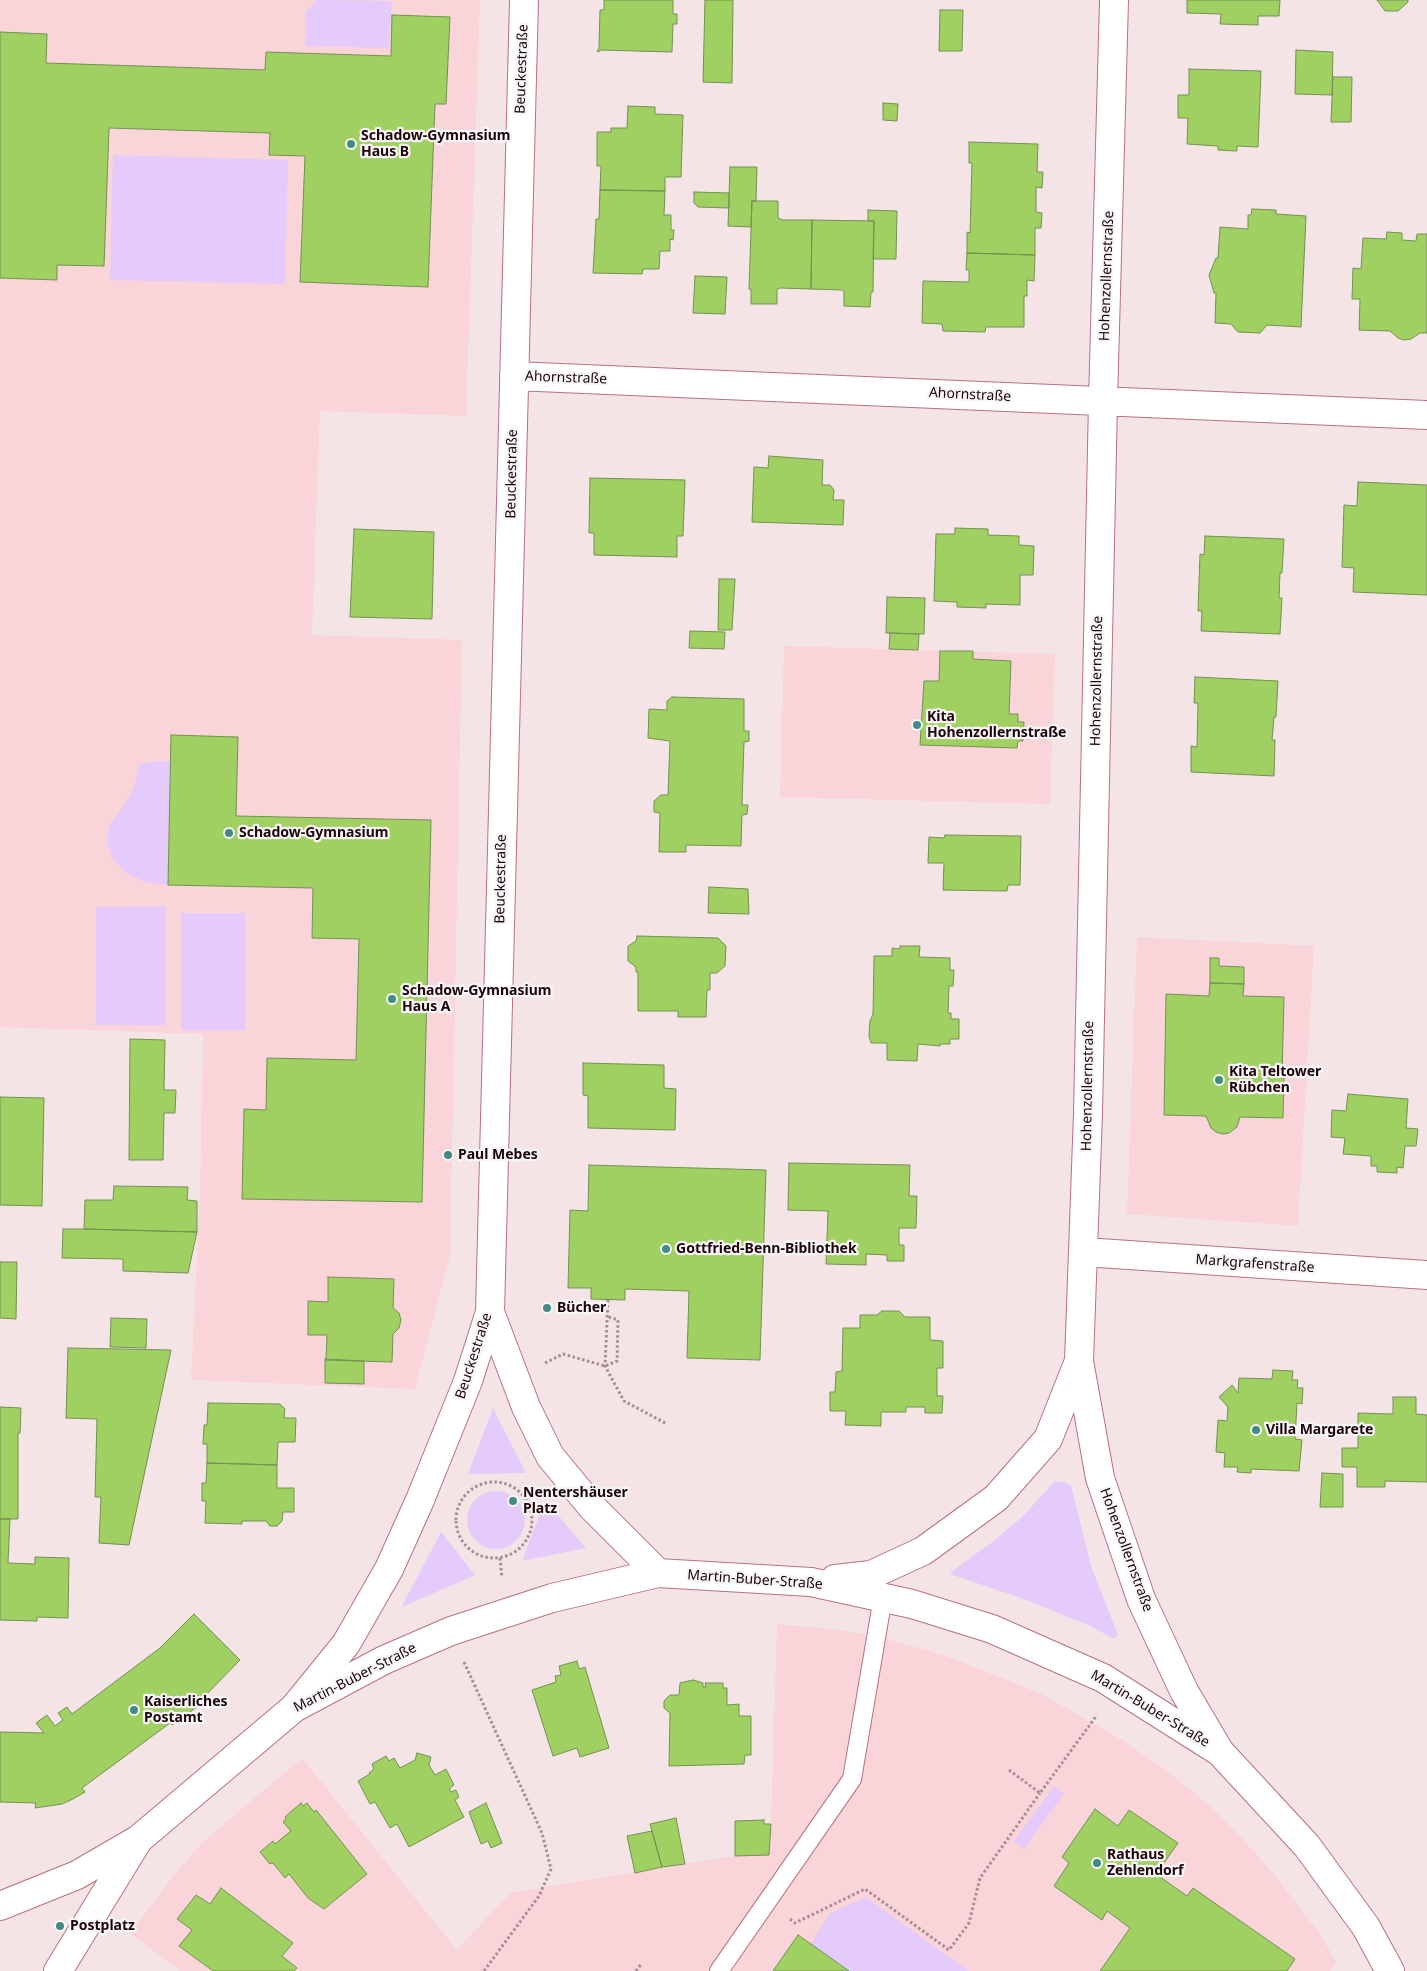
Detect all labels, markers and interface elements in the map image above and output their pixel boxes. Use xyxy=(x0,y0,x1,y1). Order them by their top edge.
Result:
street label: Beuckestraße xyxy=(512,24,532,114)
place label: Schadow-Gymnasium Haus B xyxy=(361,128,510,160)
marker: Schadow-Gymnasium Haus B xyxy=(345,138,357,150)
street label: Hohenzollernstraße xyxy=(1096,210,1118,342)
street label: Ahornstraße xyxy=(525,368,607,388)
street label: Ahornstraße xyxy=(928,384,1012,406)
street label: Beuckestraße xyxy=(503,429,521,519)
street label: Hohenzollernstraße xyxy=(1087,616,1107,746)
place label: Kita Hohenzollernstraße xyxy=(927,709,1066,742)
marker: Kita Hohenzollernstraße xyxy=(911,719,923,731)
place label: Schadow-Gymnasium xyxy=(239,825,388,841)
marker: Schadow-Gymnasium xyxy=(223,827,235,839)
street label: Beuckestraße xyxy=(492,834,510,924)
place label: Schadow-Gymnasium Haus A xyxy=(402,983,551,1016)
marker: Schadow-Gymnasium Haus A xyxy=(386,993,398,1005)
street label: Hohenzollernstraße xyxy=(1078,1021,1098,1151)
place label: Kita Teltower Rübchen xyxy=(1229,1064,1321,1096)
marker: Kita Teltower Rübchen xyxy=(1213,1074,1225,1086)
place label: Paul Mebes xyxy=(458,1147,538,1163)
marker: Paul Mebes xyxy=(442,1149,454,1161)
place label: Gottfried-Benn-Bibliothek xyxy=(676,1241,857,1257)
marker: Gottfried-Benn-Bibliothek xyxy=(660,1243,672,1255)
street label: Markgrafenstraße xyxy=(1195,1251,1315,1277)
place label: Bücher xyxy=(557,1300,606,1316)
marker: Bücher xyxy=(541,1302,553,1314)
street label: Beuckestraße xyxy=(452,1311,496,1401)
place label: Villa Margarete xyxy=(1266,1422,1373,1438)
marker: Villa Margarete xyxy=(1250,1424,1262,1436)
place label: Nentershäuser Platz xyxy=(523,1485,628,1518)
street label: Hohenzollernstraße xyxy=(1096,1486,1156,1614)
marker: Nentershäuser Platz xyxy=(507,1495,519,1507)
street label: Martin-Buber-Straße xyxy=(687,1567,823,1593)
street label: Martin-Buber-Straße xyxy=(291,1640,419,1716)
street label: Martin-Buber-Straße xyxy=(1088,1667,1212,1751)
place label: Kaiserliches Postamt xyxy=(144,1694,228,1726)
marker: Kaiserliches Postamt xyxy=(128,1704,140,1716)
place label: Rathaus Zehlendorf xyxy=(1107,1847,1183,1880)
marker: Rathaus Zehlendorf xyxy=(1091,1857,1103,1869)
place label: Postplatz xyxy=(70,1918,135,1934)
marker: Postplatz xyxy=(54,1920,66,1932)

